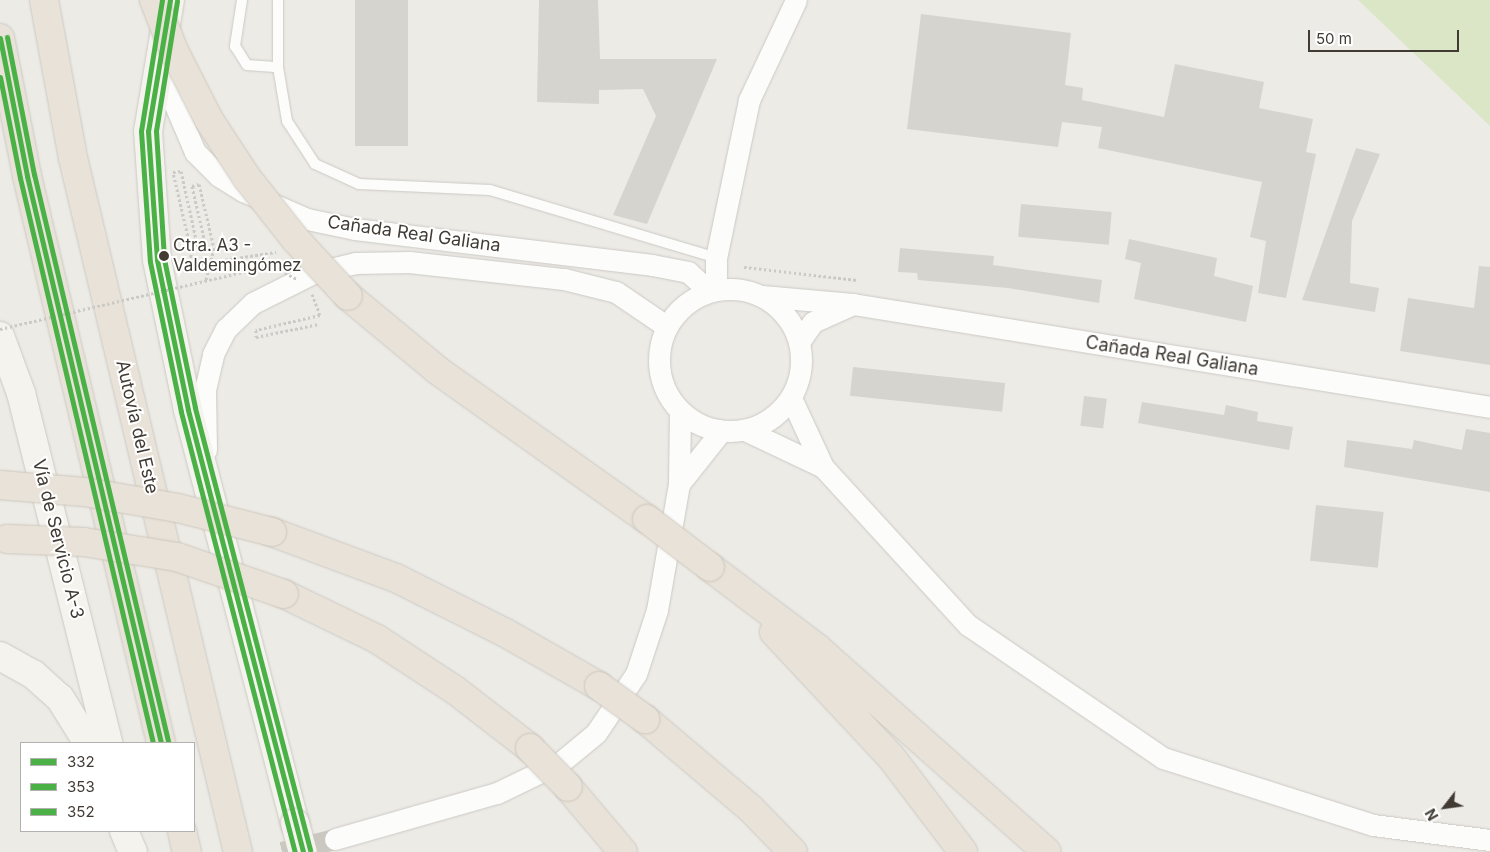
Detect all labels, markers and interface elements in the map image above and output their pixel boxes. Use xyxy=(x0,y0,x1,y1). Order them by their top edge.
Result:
scale bar xyxy=(1310,20,1461,52)
text: 50 m xyxy=(1316,29,1352,48)
street label: Cañada Real Galiana xyxy=(326,211,502,257)
place label: Ctra. A3 - Valdemingómez xyxy=(173,236,301,276)
marker: Ctra. A3 - Valdemingómez xyxy=(159,251,169,261)
street label: Cañada Real Galiana xyxy=(1084,332,1260,380)
street label: Autovía del Este xyxy=(111,358,163,496)
street label: Vía de Servicio A-3 xyxy=(28,457,88,621)
legend xyxy=(20,742,195,832)
text: 332 xyxy=(67,752,95,771)
text: 353 xyxy=(67,777,95,796)
north arrow xyxy=(1420,782,1470,832)
text: 352 xyxy=(67,802,95,821)
text: N xyxy=(1422,806,1442,824)

